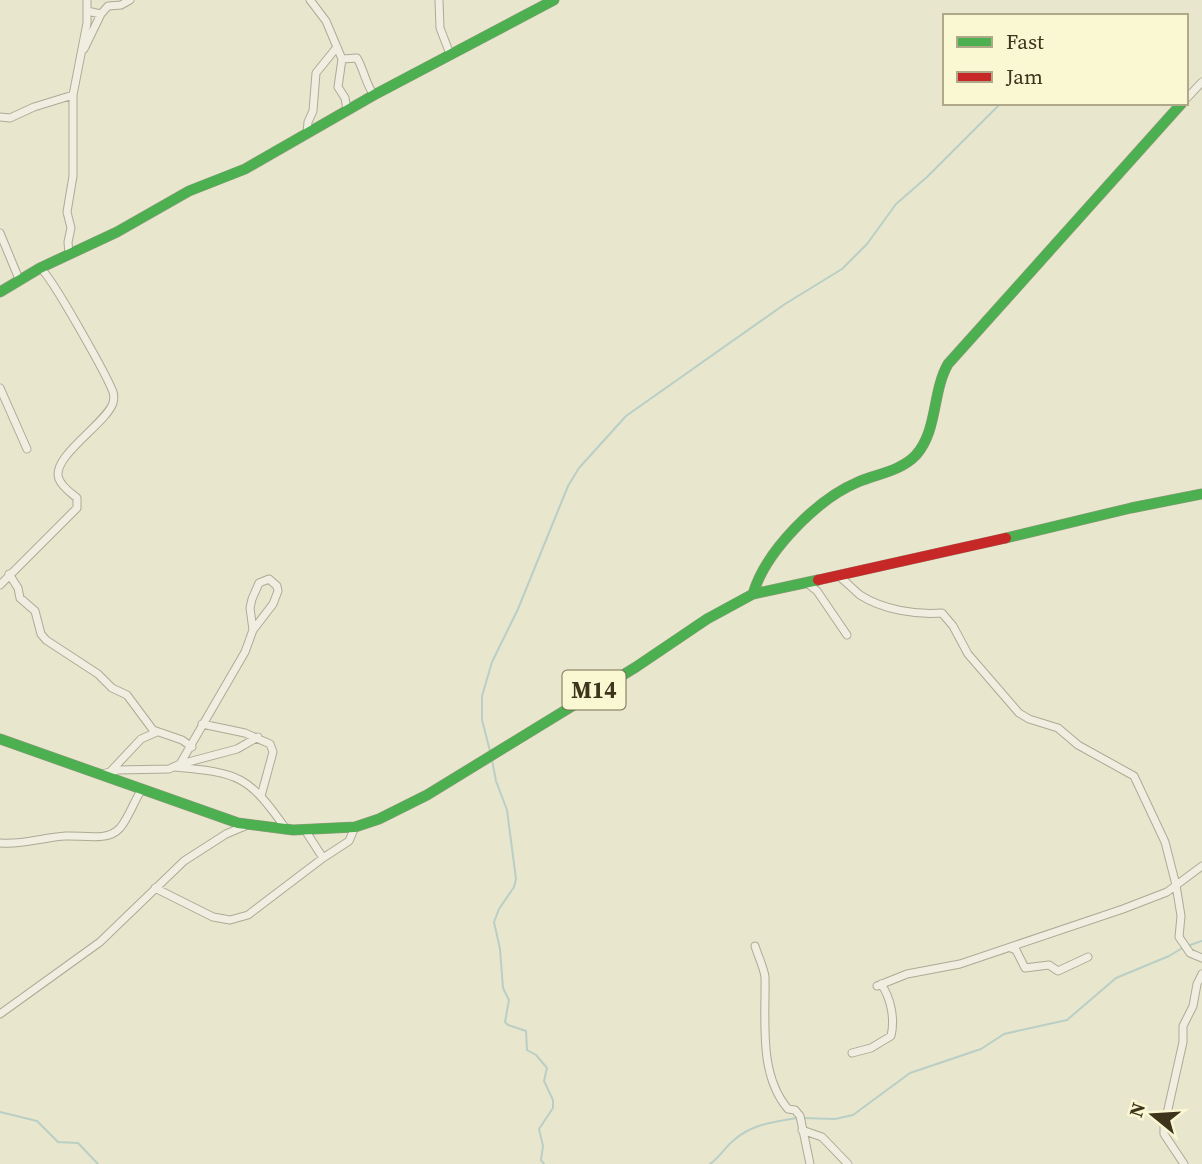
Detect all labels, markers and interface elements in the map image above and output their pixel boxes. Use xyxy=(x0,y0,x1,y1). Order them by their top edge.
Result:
legend xyxy=(943,14,1188,105)
text: Fast xyxy=(1006,27,1044,56)
text: Jam xyxy=(1005,62,1043,91)
road number: M14 xyxy=(562,670,626,710)
north arrow xyxy=(1118,1080,1188,1150)
text: N xyxy=(1122,1099,1151,1120)

